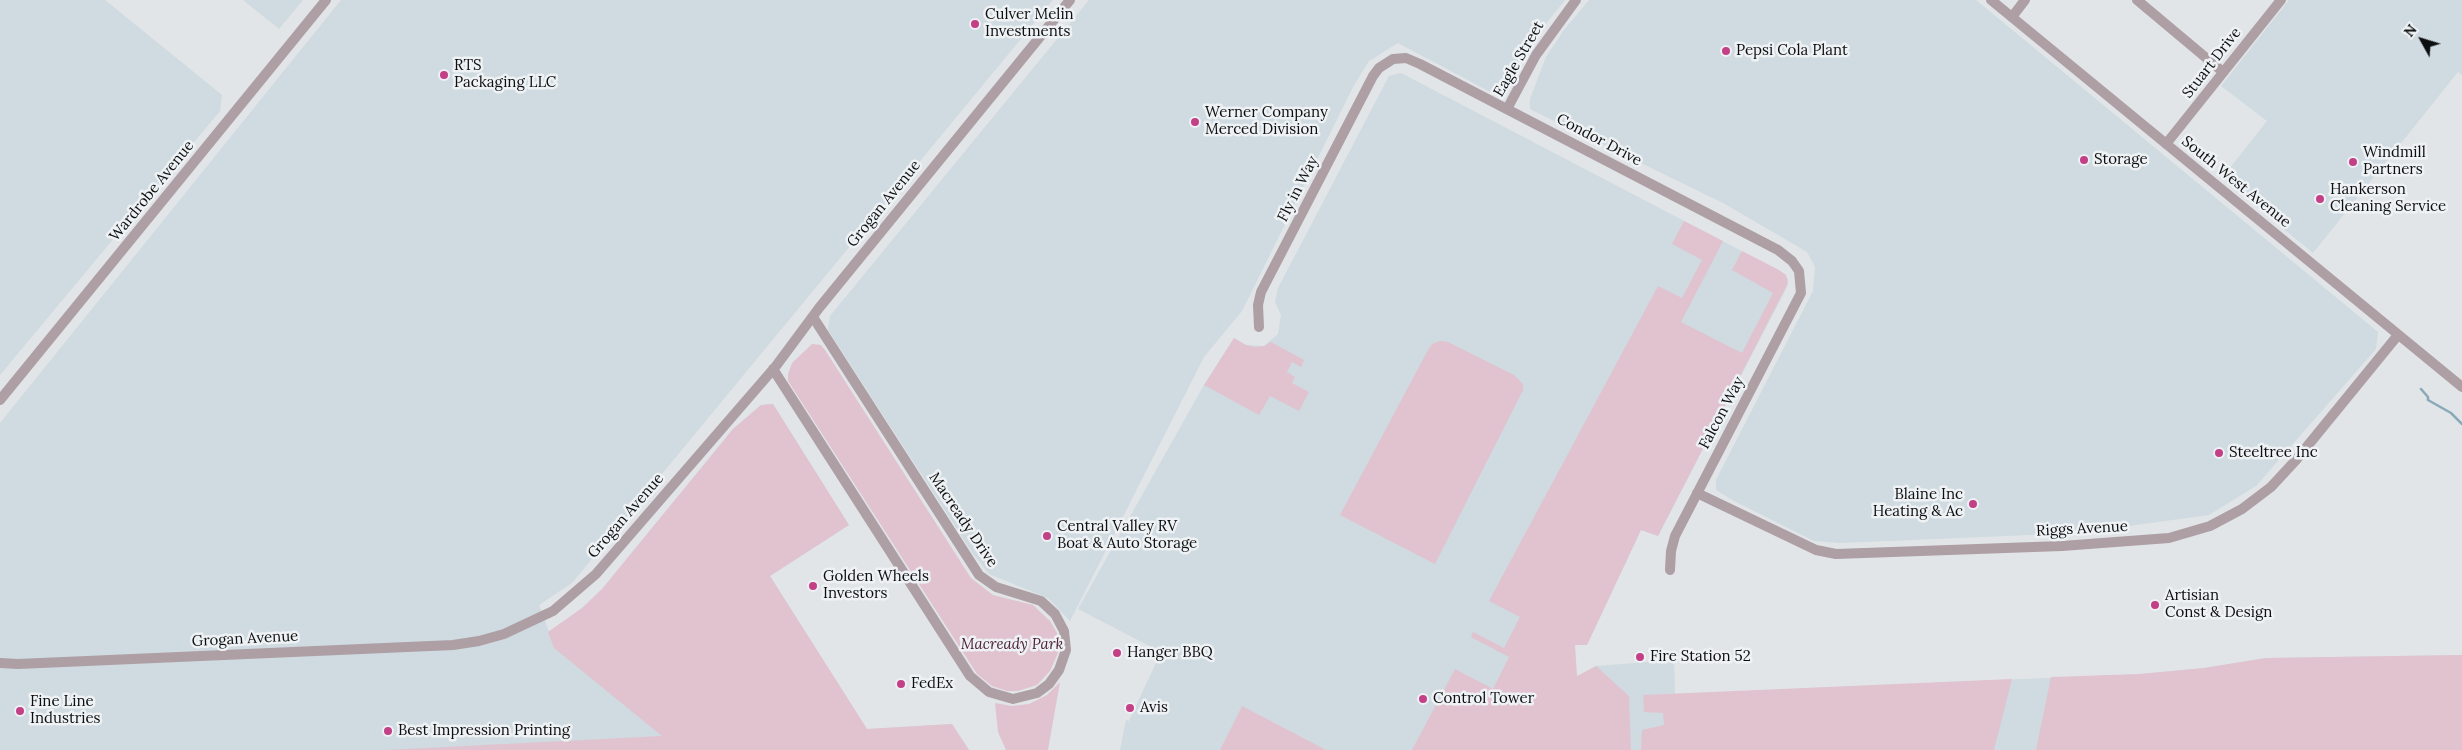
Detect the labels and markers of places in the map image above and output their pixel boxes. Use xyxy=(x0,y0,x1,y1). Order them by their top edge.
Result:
place label: Culver Melin Investments xyxy=(985,6,1074,41)
marker: Culver Melin Investments xyxy=(969,18,981,30)
place label: Pepsi Cola Plant xyxy=(1736,42,1848,60)
marker: Pepsi Cola Plant xyxy=(1720,45,1732,57)
place label: RTS Packaging LLC xyxy=(454,57,556,92)
marker: RTS Packaging LLC xyxy=(438,69,450,81)
place label: Werner Company Merced Division xyxy=(1205,104,1328,139)
marker: Werner Company Merced Division xyxy=(1189,116,1201,128)
place label: Windmill Partners xyxy=(2363,144,2426,179)
place label: Storage xyxy=(2094,151,2148,169)
marker: Storage xyxy=(2078,154,2090,166)
marker: Windmill Partners xyxy=(2347,156,2359,168)
place label: Hankerson Cleaning Service xyxy=(2330,181,2446,216)
marker: Hankerson Cleaning Service xyxy=(2314,193,2326,205)
place label: Steeltree Inc xyxy=(2229,444,2318,462)
marker: Steeltree Inc xyxy=(2213,447,2225,459)
place label: Blaine Inc Heating & Ac xyxy=(1873,486,1963,521)
marker: Blaine Inc Heating & Ac xyxy=(1967,498,1979,510)
place label: Central Valley RV Boat & Auto Storage xyxy=(1057,518,1197,553)
marker: Central Valley RV Boat & Auto Storage xyxy=(1041,530,1053,542)
place label: Golden Wheels Investors xyxy=(823,568,929,603)
marker: Golden Wheels Investors xyxy=(807,580,819,592)
place label: Artisian Const & Design xyxy=(2165,587,2272,622)
marker: Artisian Const & Design xyxy=(2149,599,2161,611)
place label: Hanger BBQ xyxy=(1127,644,1213,662)
marker: Hanger BBQ xyxy=(1111,647,1123,659)
place label: Fire Station 52 xyxy=(1650,648,1751,666)
marker: Fire Station 52 xyxy=(1634,651,1646,663)
place label: FedEx xyxy=(911,675,953,693)
marker: FedEx xyxy=(895,678,907,690)
place label: Control Tower xyxy=(1433,690,1534,708)
place label: Fine Line Industries xyxy=(30,693,100,728)
marker: Control Tower xyxy=(1417,693,1429,705)
place label: Avis xyxy=(1140,699,1168,717)
marker: Avis xyxy=(1124,702,1136,714)
marker: Fine Line Industries xyxy=(14,705,26,717)
place label: Best Impression Printing xyxy=(398,722,570,740)
marker: Best Impression Printing xyxy=(382,725,394,737)

